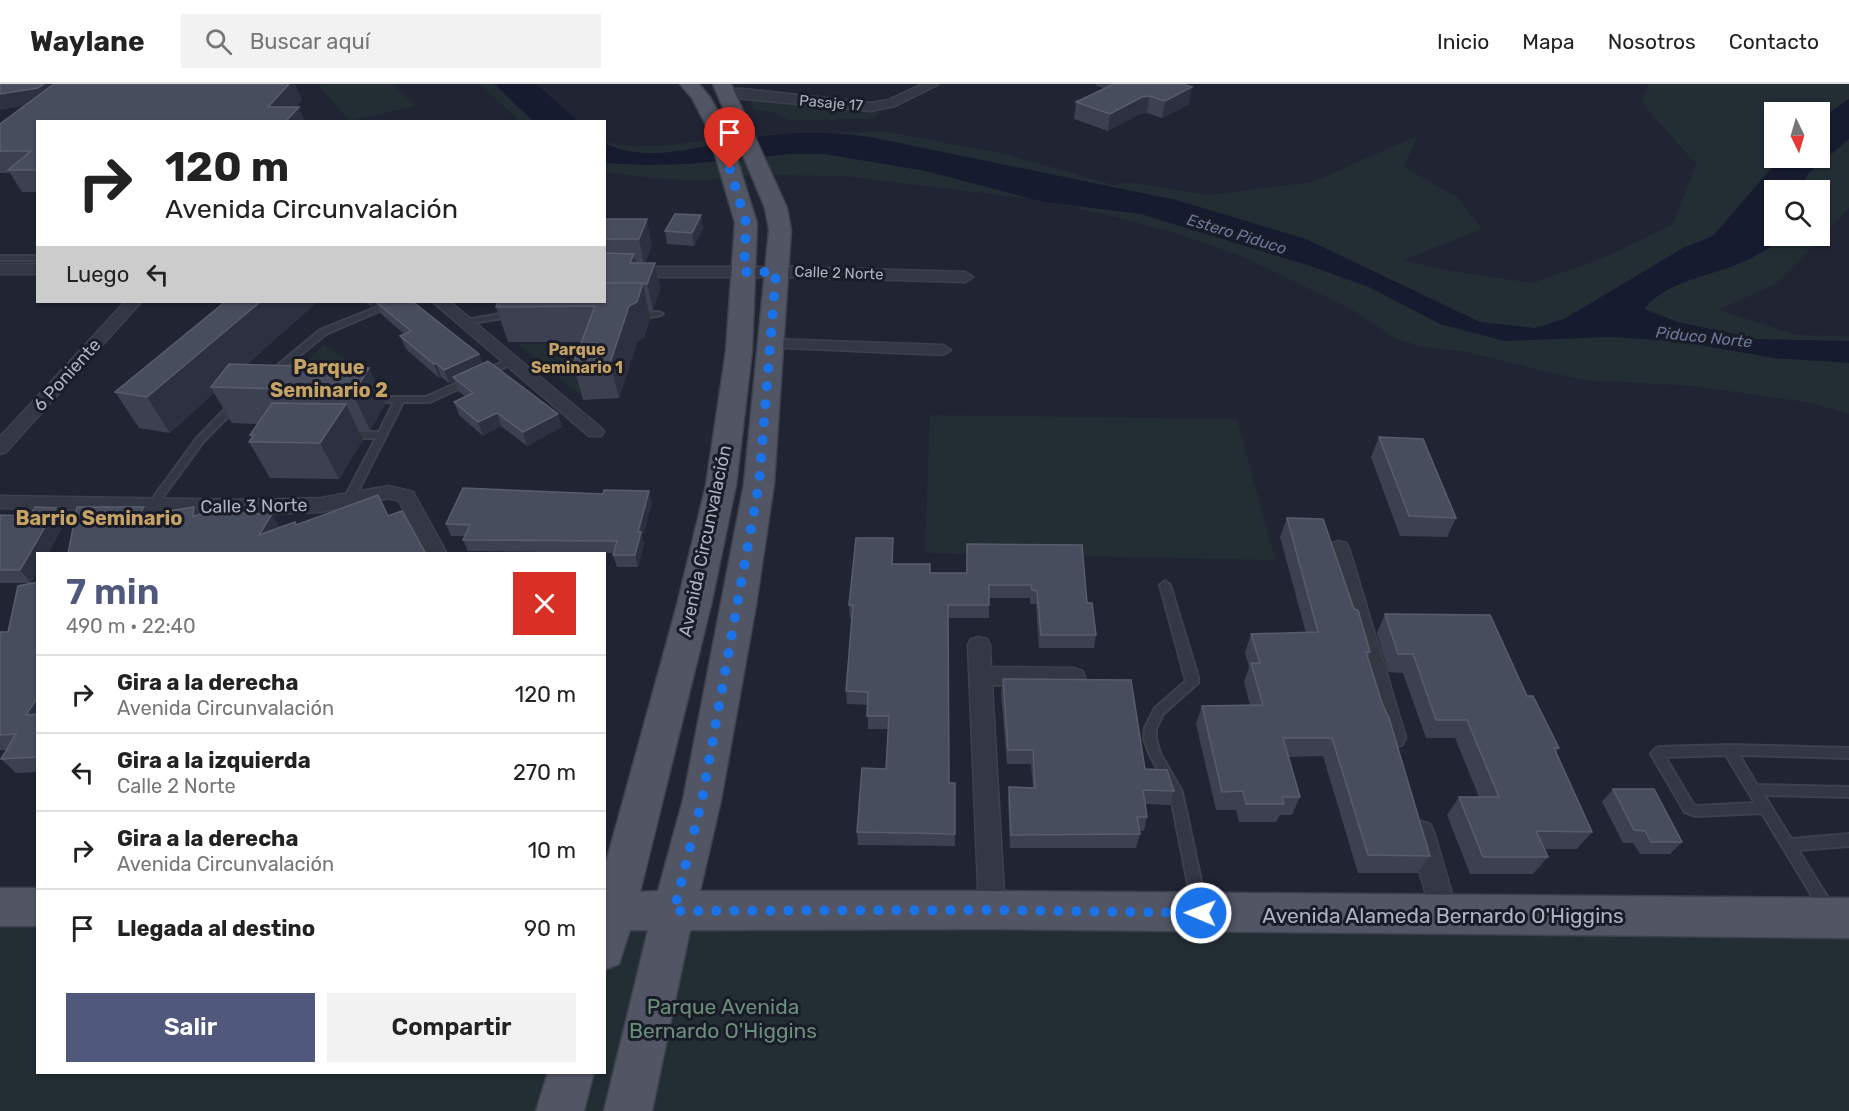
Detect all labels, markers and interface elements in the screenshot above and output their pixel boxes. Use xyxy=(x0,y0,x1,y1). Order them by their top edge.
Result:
search box xyxy=(181,14,601,68)
text: Waylane xyxy=(30,25,145,58)
icon: search xyxy=(202,25,235,58)
text: Buscar aquí xyxy=(250,28,370,55)
text: Inicio xyxy=(1437,29,1489,54)
text: Mapa xyxy=(1522,29,1575,54)
text: Nosotros xyxy=(1608,29,1696,54)
text: Contacto xyxy=(1729,29,1819,54)
street label: Pasaje 17 xyxy=(798,91,864,115)
north arrow xyxy=(1764,102,1830,168)
map controls xyxy=(1764,102,1830,246)
pin xyxy=(704,107,755,169)
icon: arrive xyxy=(713,116,746,149)
text: 120 m xyxy=(165,142,289,192)
icon: right xyxy=(66,144,144,222)
button: search xyxy=(1764,180,1830,246)
text: Avenida Circunvalación xyxy=(165,193,458,225)
water label: Estero Piduco xyxy=(1185,210,1289,258)
icon: left xyxy=(141,258,174,291)
text: Luego xyxy=(66,261,129,288)
street label: Calle 2 Norte xyxy=(794,262,884,284)
water label: Piduco Norte xyxy=(1655,322,1753,352)
street label: 6 Poniente xyxy=(29,334,105,416)
district label: Parque Seminario 1 xyxy=(531,340,623,377)
district label: Parque Seminario 2 xyxy=(270,355,388,402)
street label: Avenida Circunvalación xyxy=(674,443,736,639)
street label: Calle 3 Norte xyxy=(200,494,308,518)
district label: Barrio Seminario xyxy=(15,506,183,530)
text: 7 min xyxy=(66,570,159,613)
button: close xyxy=(513,572,576,635)
text: 490 m · 22:40 xyxy=(66,614,196,638)
text: Gira a la derecha xyxy=(117,669,298,696)
icon: right xyxy=(66,678,99,711)
text: 120 m xyxy=(515,681,576,708)
text: Avenida Circunvalación xyxy=(117,696,334,720)
text: Gira a la izquierda xyxy=(117,747,311,774)
icon: left xyxy=(66,756,99,789)
text: 270 m xyxy=(513,759,576,786)
text: Calle 2 Norte xyxy=(117,774,236,798)
text: Gira a la derecha xyxy=(117,825,298,852)
icon: right xyxy=(66,834,99,867)
text: 10 m xyxy=(528,837,576,864)
text: Avenida Circunvalación xyxy=(117,852,334,876)
position arrow xyxy=(1169,881,1233,945)
street label: Avenida Alameda Bernardo O'Higgins xyxy=(1262,903,1624,928)
icon: arrive xyxy=(66,912,99,945)
text: Llegada al destino xyxy=(117,915,315,942)
text: 90 m xyxy=(524,915,576,942)
button: Salir xyxy=(66,993,315,1062)
button: Compartir xyxy=(327,993,576,1062)
park label: Parque Avenida Bernardo O'Higgins xyxy=(629,994,817,1043)

